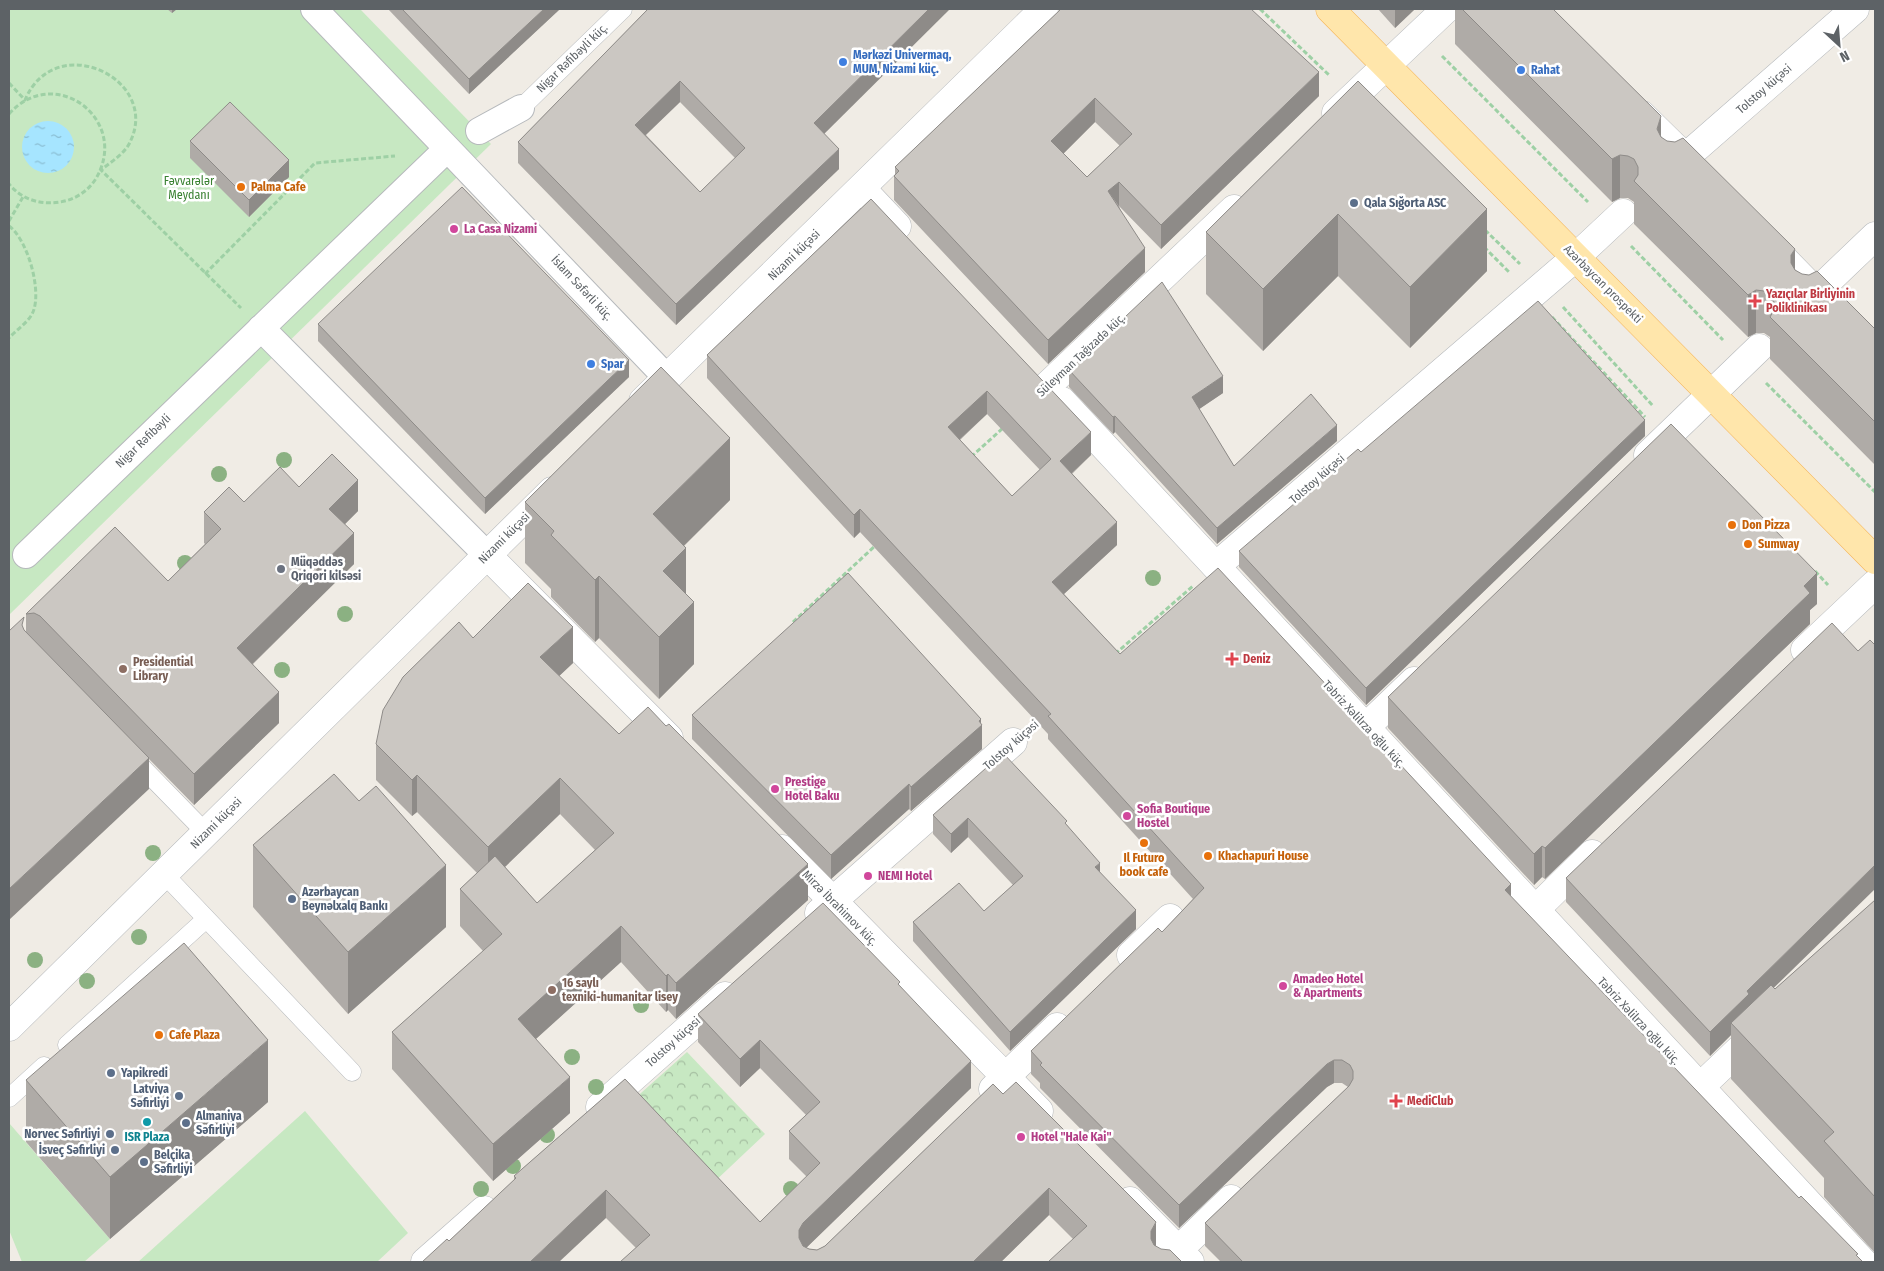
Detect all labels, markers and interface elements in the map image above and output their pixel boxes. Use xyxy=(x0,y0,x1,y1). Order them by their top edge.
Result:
street label: Nigar Rəfibəyli küç. xyxy=(533,20,611,96)
north arrow xyxy=(1814,20,1864,70)
text: N xyxy=(1837,47,1852,66)
place label: Mərkəzi Univermaq, MUM, Nizami küç. xyxy=(853,48,952,77)
marker: Mərkəzi Univermaq, MUM, Nizami küç. xyxy=(837,56,849,68)
street label: Tolstoy küçəsi xyxy=(1734,61,1794,117)
place label: Rahat xyxy=(1531,63,1561,77)
marker: Rahat xyxy=(1515,64,1527,76)
park label: Fəvvarələr Meydanı xyxy=(164,174,215,202)
place label: Palma Cafe xyxy=(251,180,306,194)
marker: Palma Cafe xyxy=(235,181,247,193)
place label: Qala Sığorta ASC xyxy=(1364,195,1447,210)
marker: Qala Sığorta ASC xyxy=(1348,197,1360,209)
place label: La Casa Nizami xyxy=(464,222,537,236)
marker: La Casa Nizami xyxy=(448,223,460,235)
street label: Nizami küçəsi xyxy=(765,227,823,283)
street label: Azərbaycan prospekti xyxy=(1561,242,1645,326)
street label: İslam Səfərli küç. xyxy=(548,252,617,324)
place label: Yazıçılar Birliyinin Poliklinikası xyxy=(1765,287,1855,315)
marker: Yazıçılar Birliyinin Poliklinikası xyxy=(1748,294,1762,308)
street label: Süleyman Tağızadə küç. xyxy=(1034,310,1128,400)
place label: Spar xyxy=(601,357,625,371)
marker: Spar xyxy=(585,358,597,370)
street label: Nigar Rəfibəyli xyxy=(113,411,173,471)
street label: Tolstoy küçəsi xyxy=(1287,451,1347,507)
street label: Nizami küçəsi xyxy=(475,509,533,567)
place label: Don Pizza xyxy=(1742,518,1790,532)
marker: Don Pizza xyxy=(1726,519,1738,531)
place label: Sumway xyxy=(1758,537,1799,551)
marker: Sumway xyxy=(1742,538,1754,550)
place label: Müqəddəs Qriqori kilsəsi xyxy=(291,555,361,583)
marker: Müqəddəs Qriqori kilsəsi xyxy=(275,563,287,575)
marker: Deniz xyxy=(1225,652,1239,666)
place label: Deniz xyxy=(1243,652,1271,666)
place label: Presidential Library xyxy=(133,655,194,683)
marker: Presidential Library xyxy=(117,663,129,675)
street label: Təbriz Xəlilrza oğlu küç. xyxy=(1320,677,1408,771)
street label: Tolstoy küçəsi xyxy=(981,717,1041,773)
place label: Prestige Hotel Baku xyxy=(785,775,839,803)
marker: Prestige Hotel Baku xyxy=(769,783,781,795)
street label: Nizami küçəsi xyxy=(187,794,245,852)
place label: Sofia Boutique Hostel xyxy=(1137,802,1210,830)
marker: Sofia Boutique Hostel xyxy=(1121,810,1133,822)
marker: Il Futuro book cafe xyxy=(1138,837,1150,849)
place label: Khachapuri House xyxy=(1218,849,1309,863)
marker: Khachapuri House xyxy=(1202,850,1214,862)
place label: Il Futuro book cafe xyxy=(1120,851,1168,879)
street label: Mirzə İbrahimov küç. xyxy=(799,867,882,949)
place label: NEMI Hotel xyxy=(878,869,933,883)
marker: NEMI Hotel xyxy=(862,870,874,882)
place label: Azərbaycan Beynəlxalq Bankı xyxy=(301,885,388,913)
marker: Azərbaycan Beynəlxalq Bankı xyxy=(286,893,298,905)
place label: Amadeo Hotel & Apartments xyxy=(1292,972,1364,1000)
street label: Təbriz Xəlilrza oğlu küç. xyxy=(1595,974,1683,1068)
place label: 16 saylı texniki-humanitar lisey xyxy=(562,976,678,1004)
marker: Amadeo Hotel & Apartments xyxy=(1277,980,1289,992)
marker: 16 saylı texniki-humanitar lisey xyxy=(546,984,558,996)
street label: Tolstoy küçəsi xyxy=(643,1014,703,1070)
place label: Cafe Plaza xyxy=(169,1028,220,1042)
marker: Cafe Plaza xyxy=(153,1029,165,1041)
place label: Yapikredi xyxy=(120,1066,168,1080)
marker: Yapikredi xyxy=(105,1067,117,1079)
place label: Latviya Səfirliyi xyxy=(130,1082,169,1110)
marker: Latviya Səfirliyi xyxy=(173,1090,185,1102)
marker: MediClub xyxy=(1389,1094,1403,1108)
place label: MediClub xyxy=(1407,1094,1454,1108)
place label: Almaniya Səfirliyi xyxy=(195,1109,242,1137)
marker: ISR Plaza xyxy=(141,1116,153,1128)
marker: Almaniya Səfirliyi xyxy=(180,1117,192,1129)
place label: Norvec Səfirliyi xyxy=(24,1127,100,1141)
marker: Norvec Səfirliyi xyxy=(104,1128,116,1140)
place label: ISR Plaza xyxy=(124,1130,170,1144)
place label: Hotel "Hale Kai" xyxy=(1031,1130,1112,1144)
marker: Hotel "Hale Kai" xyxy=(1015,1131,1027,1143)
place label: İsveç Səfirliyi xyxy=(39,1142,105,1158)
marker: İsveç Səfirliyi xyxy=(109,1144,121,1156)
place label: Belçika Səfirliyi xyxy=(154,1148,193,1176)
marker: Belçika Səfirliyi xyxy=(138,1156,150,1168)

